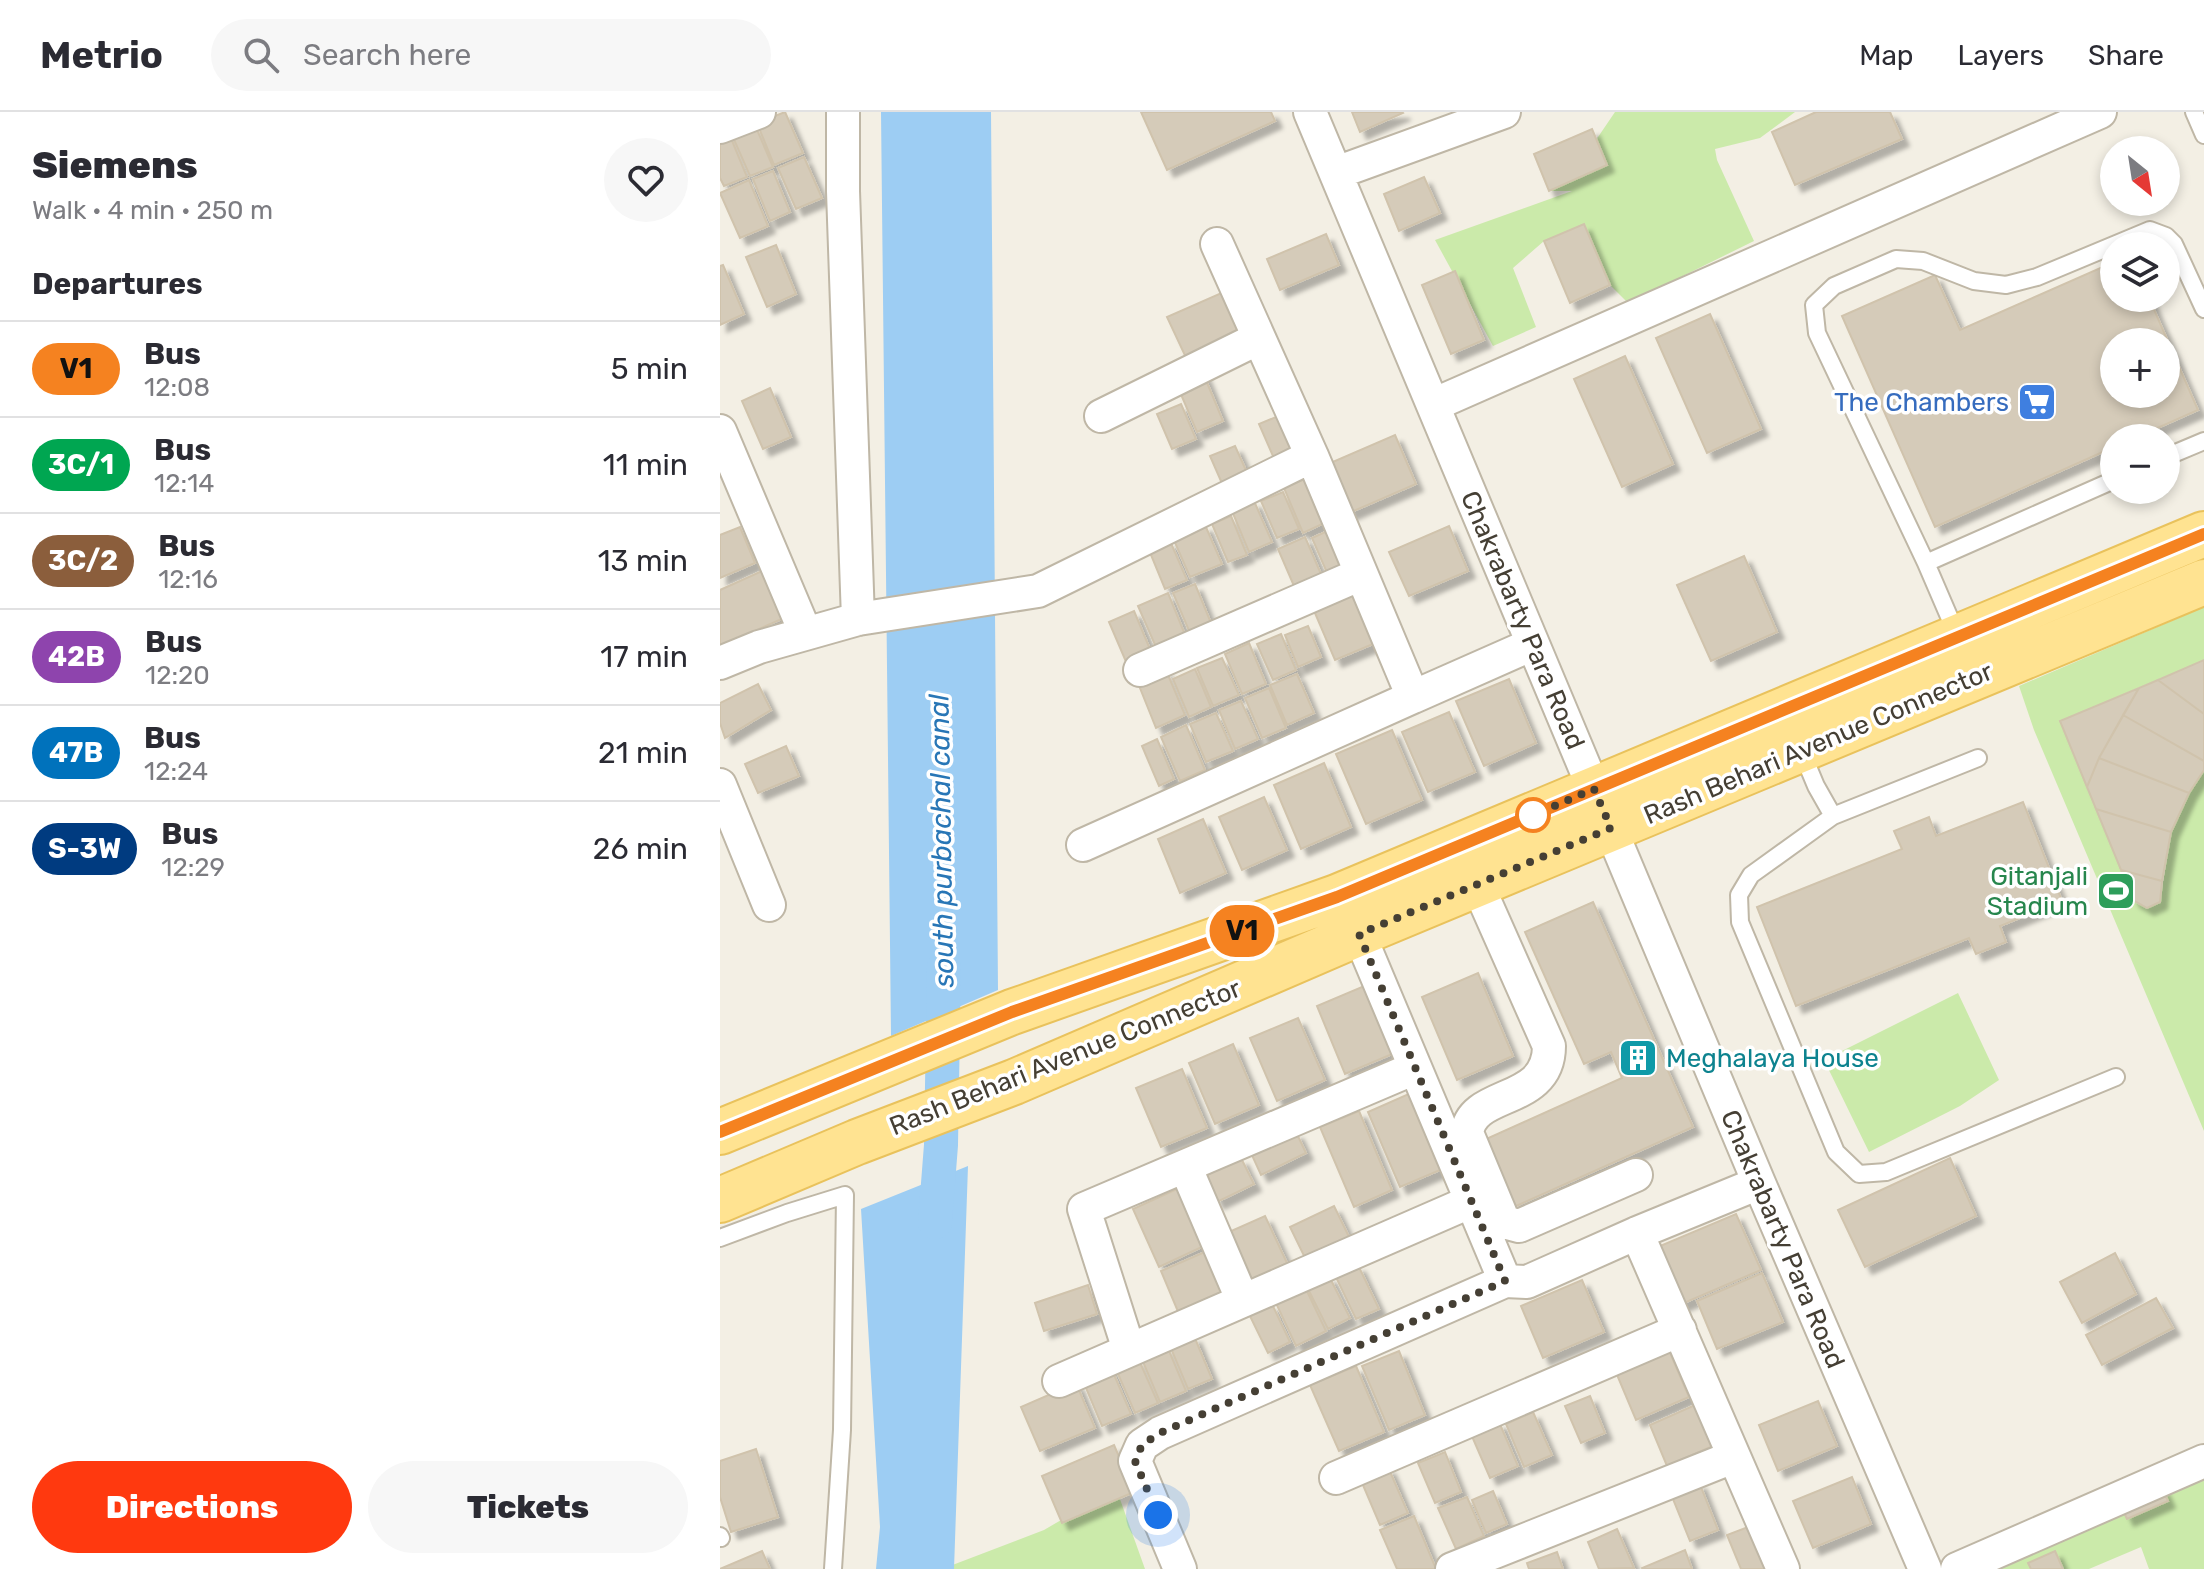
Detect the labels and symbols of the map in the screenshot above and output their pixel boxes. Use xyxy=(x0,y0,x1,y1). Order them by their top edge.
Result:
north arrow xyxy=(2100,136,2180,216)
supermarket icon: The Chambers xyxy=(2016,381,2058,423)
place label: The Chambers xyxy=(1834,387,2009,418)
street label: Chakrabarty Para Road xyxy=(1454,486,1591,754)
street label: Rash Behari Avenue Connector xyxy=(1639,656,1997,831)
water label: south purbachal canal xyxy=(922,693,961,988)
unlabelled marker xyxy=(1516,798,1550,832)
place label: Gitanjali Stadium xyxy=(1987,861,2088,922)
sports icon: Gitanjali Stadium xyxy=(2095,870,2137,912)
line badge: V1 xyxy=(1206,905,1278,957)
street label: Rash Behari Avenue Connector xyxy=(885,973,1245,1142)
building icon: Meghalaya House xyxy=(1617,1037,1659,1079)
place label: Meghalaya House xyxy=(1666,1043,1879,1074)
street label: Chakrabarty Para Road xyxy=(1714,1105,1851,1373)
your location xyxy=(1138,1495,1178,1535)

